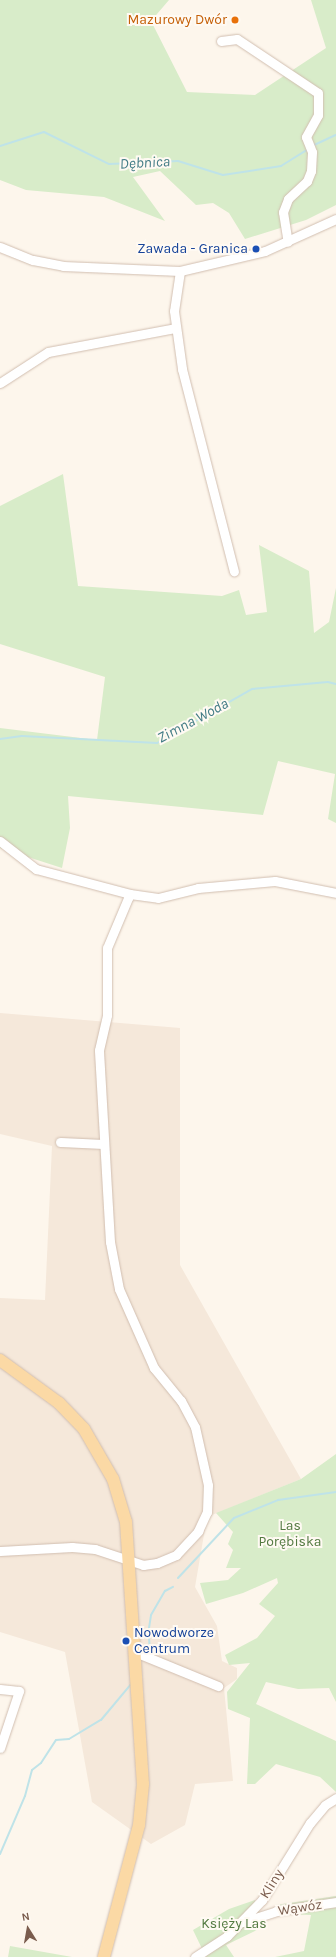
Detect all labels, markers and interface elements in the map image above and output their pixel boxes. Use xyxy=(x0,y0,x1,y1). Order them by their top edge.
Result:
place label: Mazurowy Dwór xyxy=(128,12,227,28)
marker: Mazurowy Dwór xyxy=(230,15,240,25)
water label: Dębnica xyxy=(119,153,171,173)
place label: Zawada - Granica xyxy=(137,241,248,257)
marker: Zawada - Granica xyxy=(251,244,261,254)
water label: Zimna Woda xyxy=(154,695,232,747)
park label: Las Porębiska xyxy=(258,1518,322,1550)
place label: Nowodworze Centrum xyxy=(134,1625,214,1658)
marker: Nowodworze Centrum xyxy=(121,1636,131,1646)
street label: Kliny xyxy=(257,1866,287,1902)
street label: Wąwóz xyxy=(277,1896,323,1920)
north arrow xyxy=(8,1909,48,1949)
text: N xyxy=(20,1910,31,1924)
park label: Księży Las xyxy=(201,1916,267,1932)

